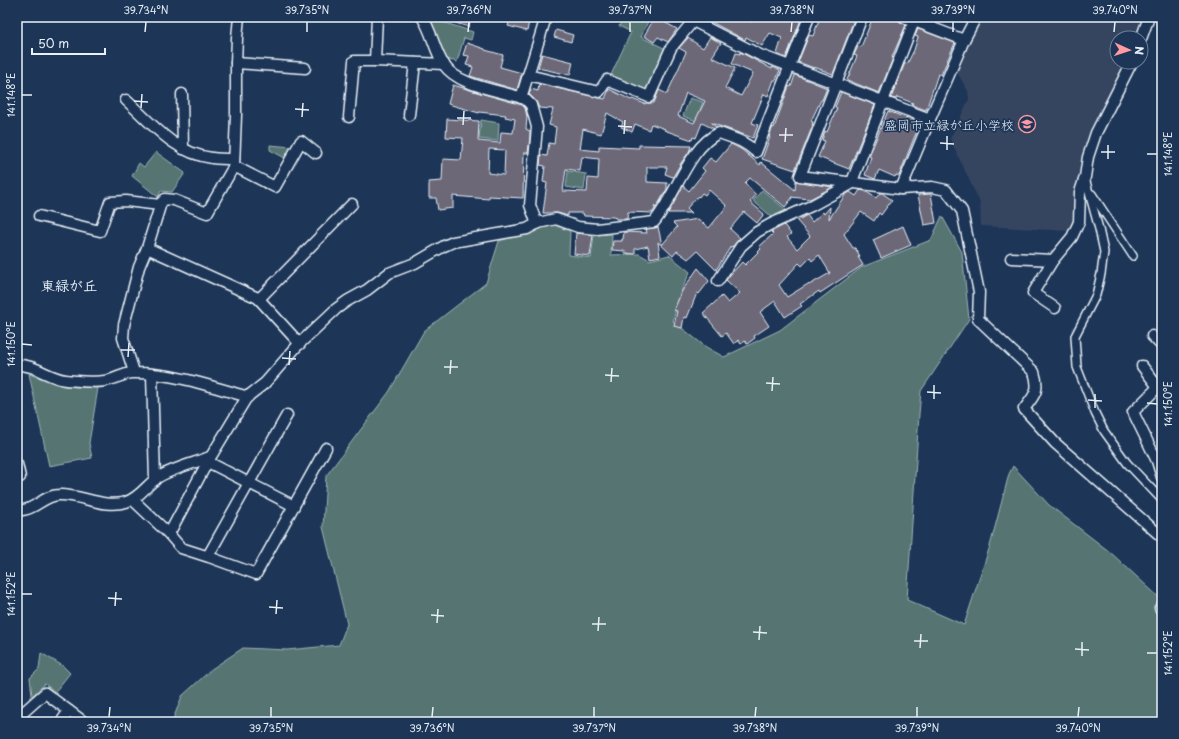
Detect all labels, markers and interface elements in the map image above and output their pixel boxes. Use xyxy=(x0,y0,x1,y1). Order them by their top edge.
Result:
text: 39.734°N xyxy=(123,2,169,17)
text: 39.735°N xyxy=(285,2,330,17)
text: 39.736°N xyxy=(446,2,492,17)
text: 39.737°N xyxy=(608,2,652,17)
text: 39.738°N xyxy=(770,2,815,17)
text: 39.739°N xyxy=(931,2,975,17)
text: 39.740°N xyxy=(1092,2,1138,17)
scale bar xyxy=(32,30,105,56)
north arrow xyxy=(1109,30,1149,70)
text: 50 m xyxy=(38,34,69,52)
text: N xyxy=(1131,46,1148,56)
text: 141.148°E xyxy=(3,73,18,117)
school or university icon: 盛岡市立緑が丘小学校 xyxy=(1017,114,1037,134)
place label: 盛岡市立緑が丘小学校 xyxy=(884,115,1014,134)
text: 141.148°E xyxy=(1160,132,1175,176)
district label: 東緑が丘 xyxy=(41,275,97,296)
text: 141.150°E xyxy=(3,321,18,367)
text: 141.150°E xyxy=(1160,381,1175,427)
text: 141.152°E xyxy=(3,571,18,617)
text: 141.152°E xyxy=(1160,630,1175,676)
text: 39.734°N xyxy=(86,720,132,735)
text: 39.735°N xyxy=(249,720,294,735)
text: 39.736°N xyxy=(409,720,455,735)
text: 39.737°N xyxy=(572,720,616,735)
text: 39.738°N xyxy=(733,720,778,735)
text: 39.739°N xyxy=(895,720,939,735)
text: 39.740°N xyxy=(1055,720,1101,735)

